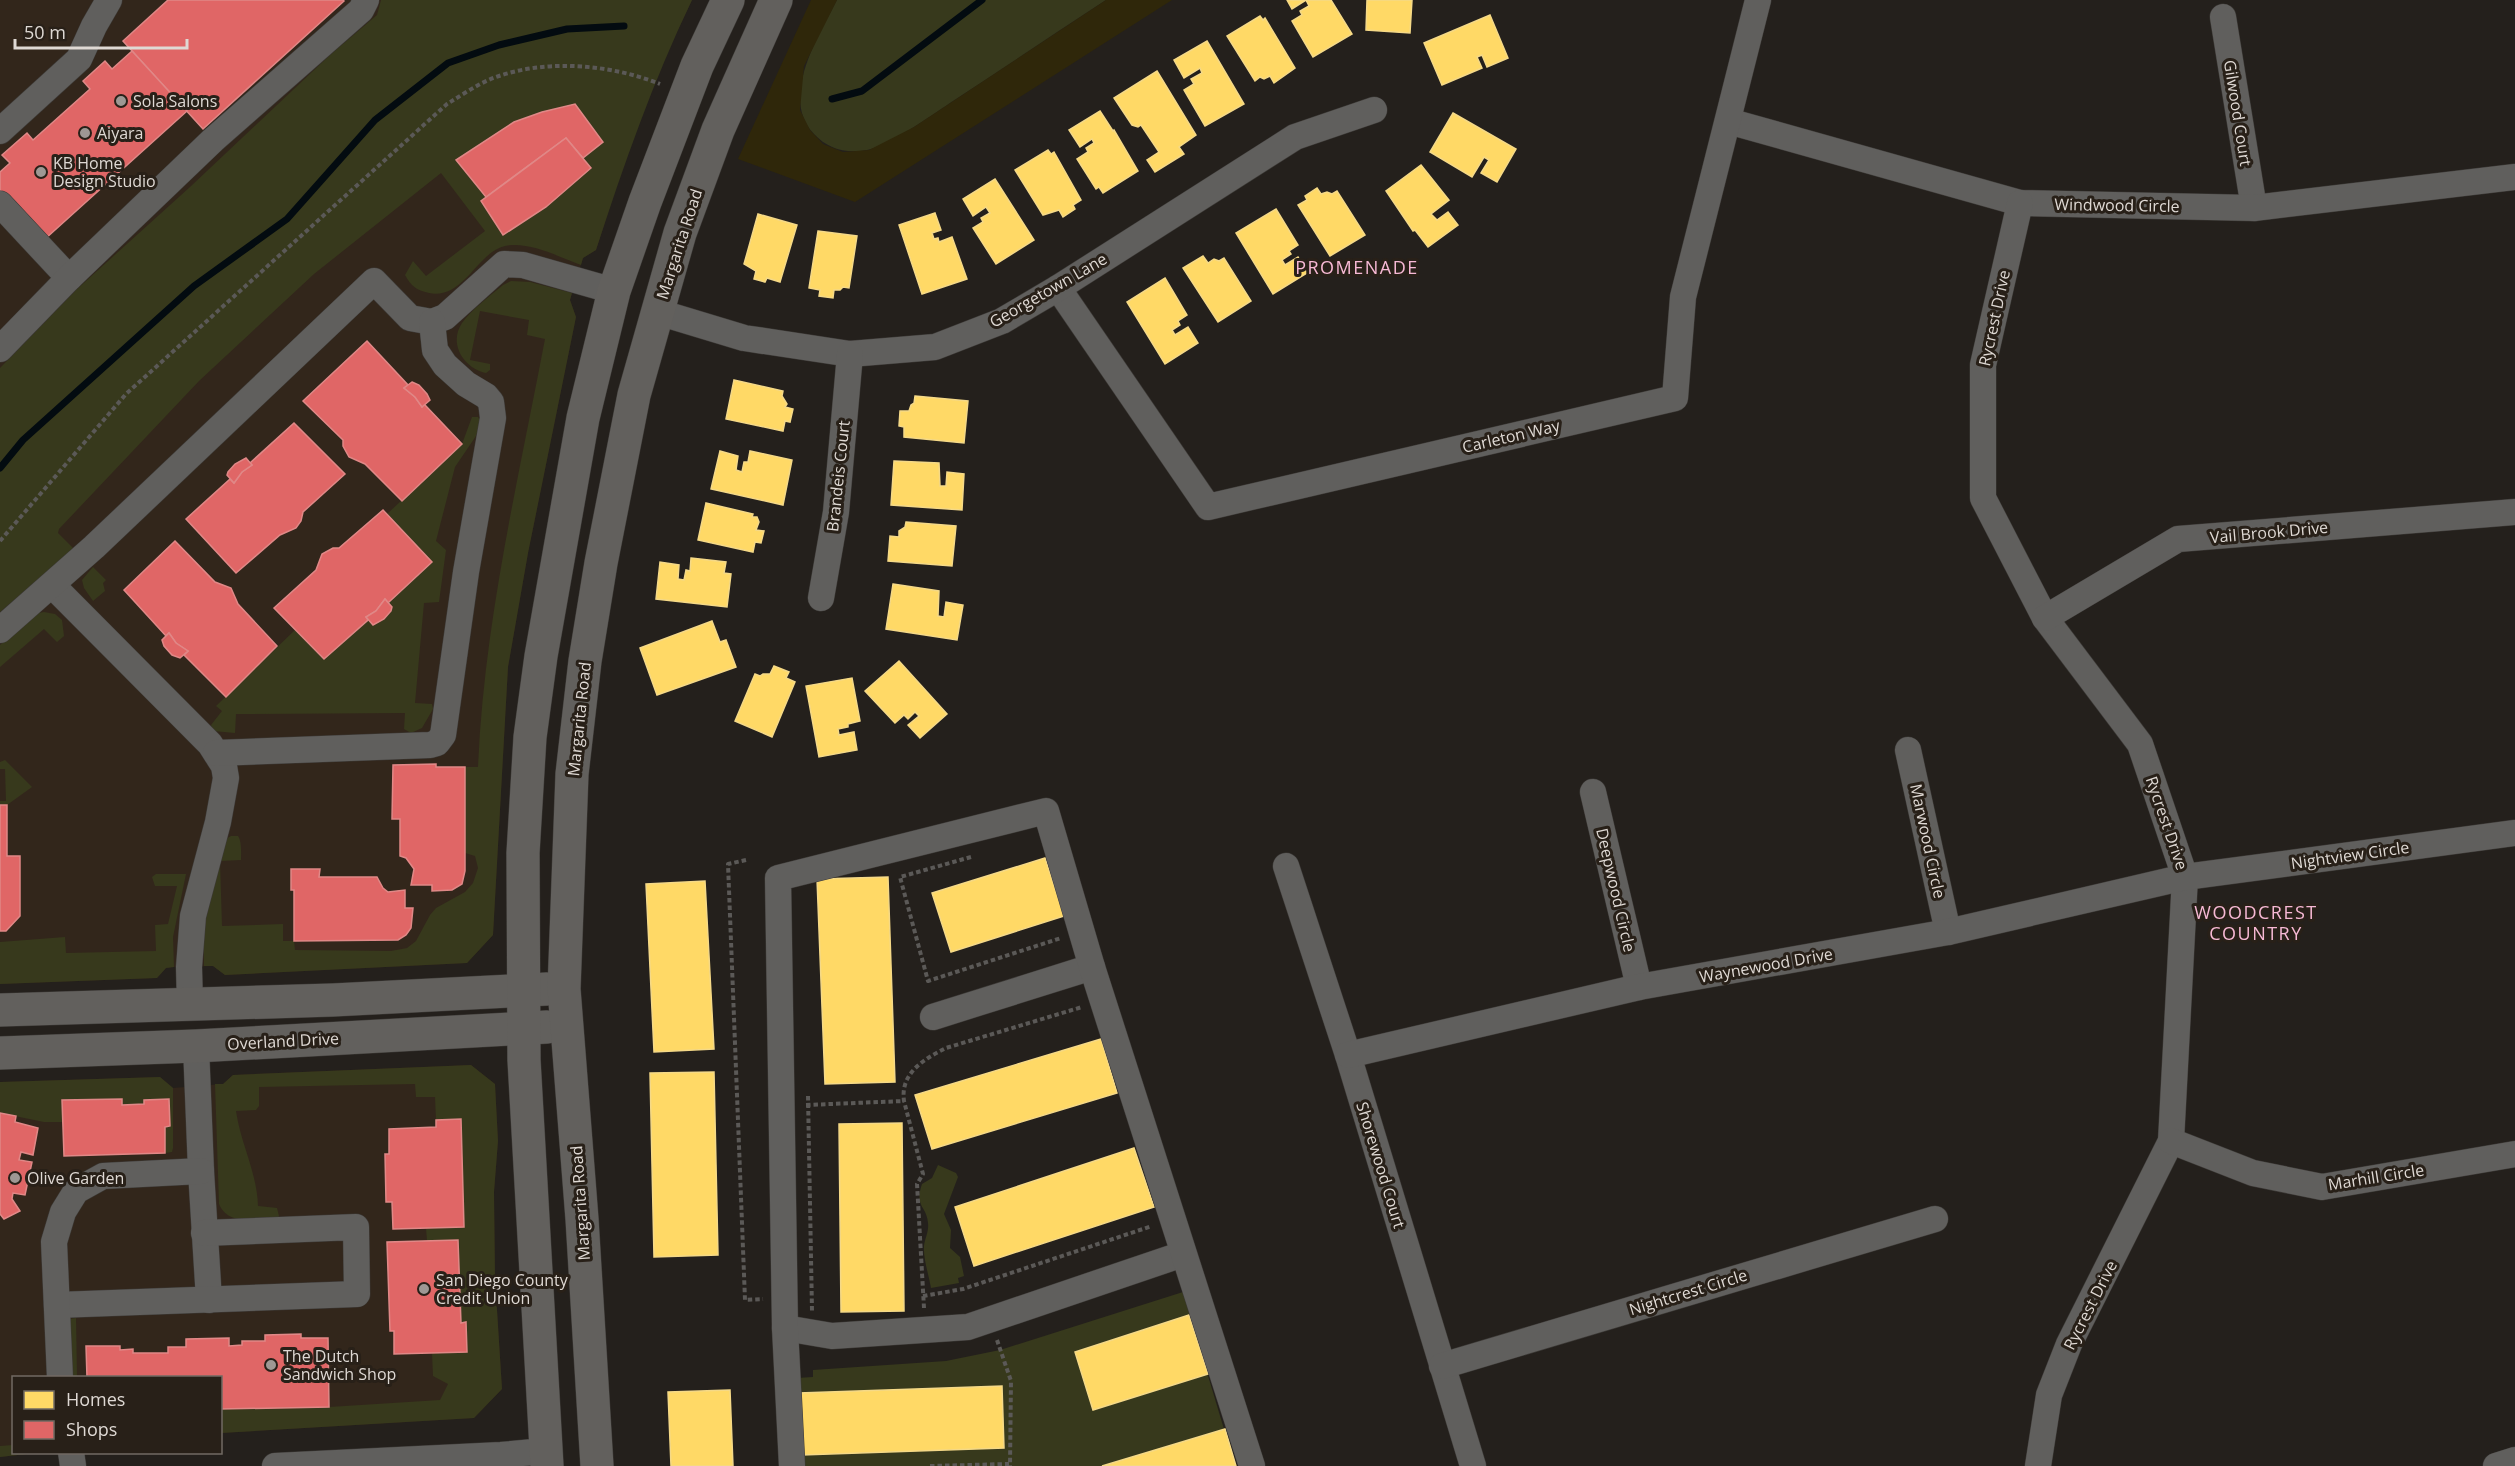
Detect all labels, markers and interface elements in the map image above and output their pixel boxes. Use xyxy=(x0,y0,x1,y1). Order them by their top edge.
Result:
scale bar xyxy=(15,12,188,50)
text: 50 m xyxy=(24,20,66,44)
street label: Gilwood Court xyxy=(2219,58,2257,168)
place label: Sola Salons xyxy=(133,90,217,112)
marker: Sola Salons xyxy=(114,94,128,108)
place label: Aiyara xyxy=(97,122,144,144)
marker: Aiyara xyxy=(78,126,92,140)
place label: KB Home Design Studio xyxy=(53,152,156,192)
marker: KB Home Design Studio xyxy=(34,165,48,179)
street label: Margarita Road xyxy=(651,186,707,302)
street label: Windwood Circle xyxy=(2054,193,2180,217)
street label: Georgetown Lane xyxy=(985,247,1111,333)
district label: PROMENADE xyxy=(1295,255,1419,279)
street label: Rycrest Drive xyxy=(1973,268,2015,368)
street label: Carleton Way xyxy=(1460,414,1563,458)
street label: Brandeis Court xyxy=(821,419,855,533)
street label: Vail Brook Drive xyxy=(2209,516,2329,548)
street label: Margarita Road xyxy=(562,661,596,777)
street label: Rycrest Drive xyxy=(2141,773,2193,873)
street label: Marwood Circle xyxy=(1905,782,1951,900)
street label: Deepwood Circle xyxy=(1591,826,1641,954)
street label: Nightview Circle xyxy=(2289,836,2411,874)
district label: WOODCREST COUNTRY xyxy=(2194,900,2318,945)
street label: Waynewood Drive xyxy=(1697,942,1835,988)
street label: Overland Drive xyxy=(227,1027,339,1055)
street label: Shorewood Court xyxy=(1351,1099,1411,1231)
street label: Margarita Road xyxy=(565,1145,595,1261)
street label: Marhill Circle xyxy=(2326,1159,2426,1195)
place label: Olive Garden xyxy=(27,1167,124,1189)
marker: Olive Garden xyxy=(8,1171,22,1185)
street label: Rycrest Drive xyxy=(2058,1256,2122,1354)
street label: Nightcrest Circle xyxy=(1626,1264,1750,1320)
place label: San Diego County Credit Union xyxy=(436,1269,569,1309)
marker: San Diego County Credit Union xyxy=(417,1282,431,1296)
place label: The Dutch Sandwich Shop xyxy=(283,1345,396,1385)
marker: The Dutch Sandwich Shop xyxy=(264,1358,278,1372)
legend xyxy=(12,1376,222,1454)
text: Homes xyxy=(66,1387,125,1411)
text: Shops xyxy=(66,1417,117,1441)

